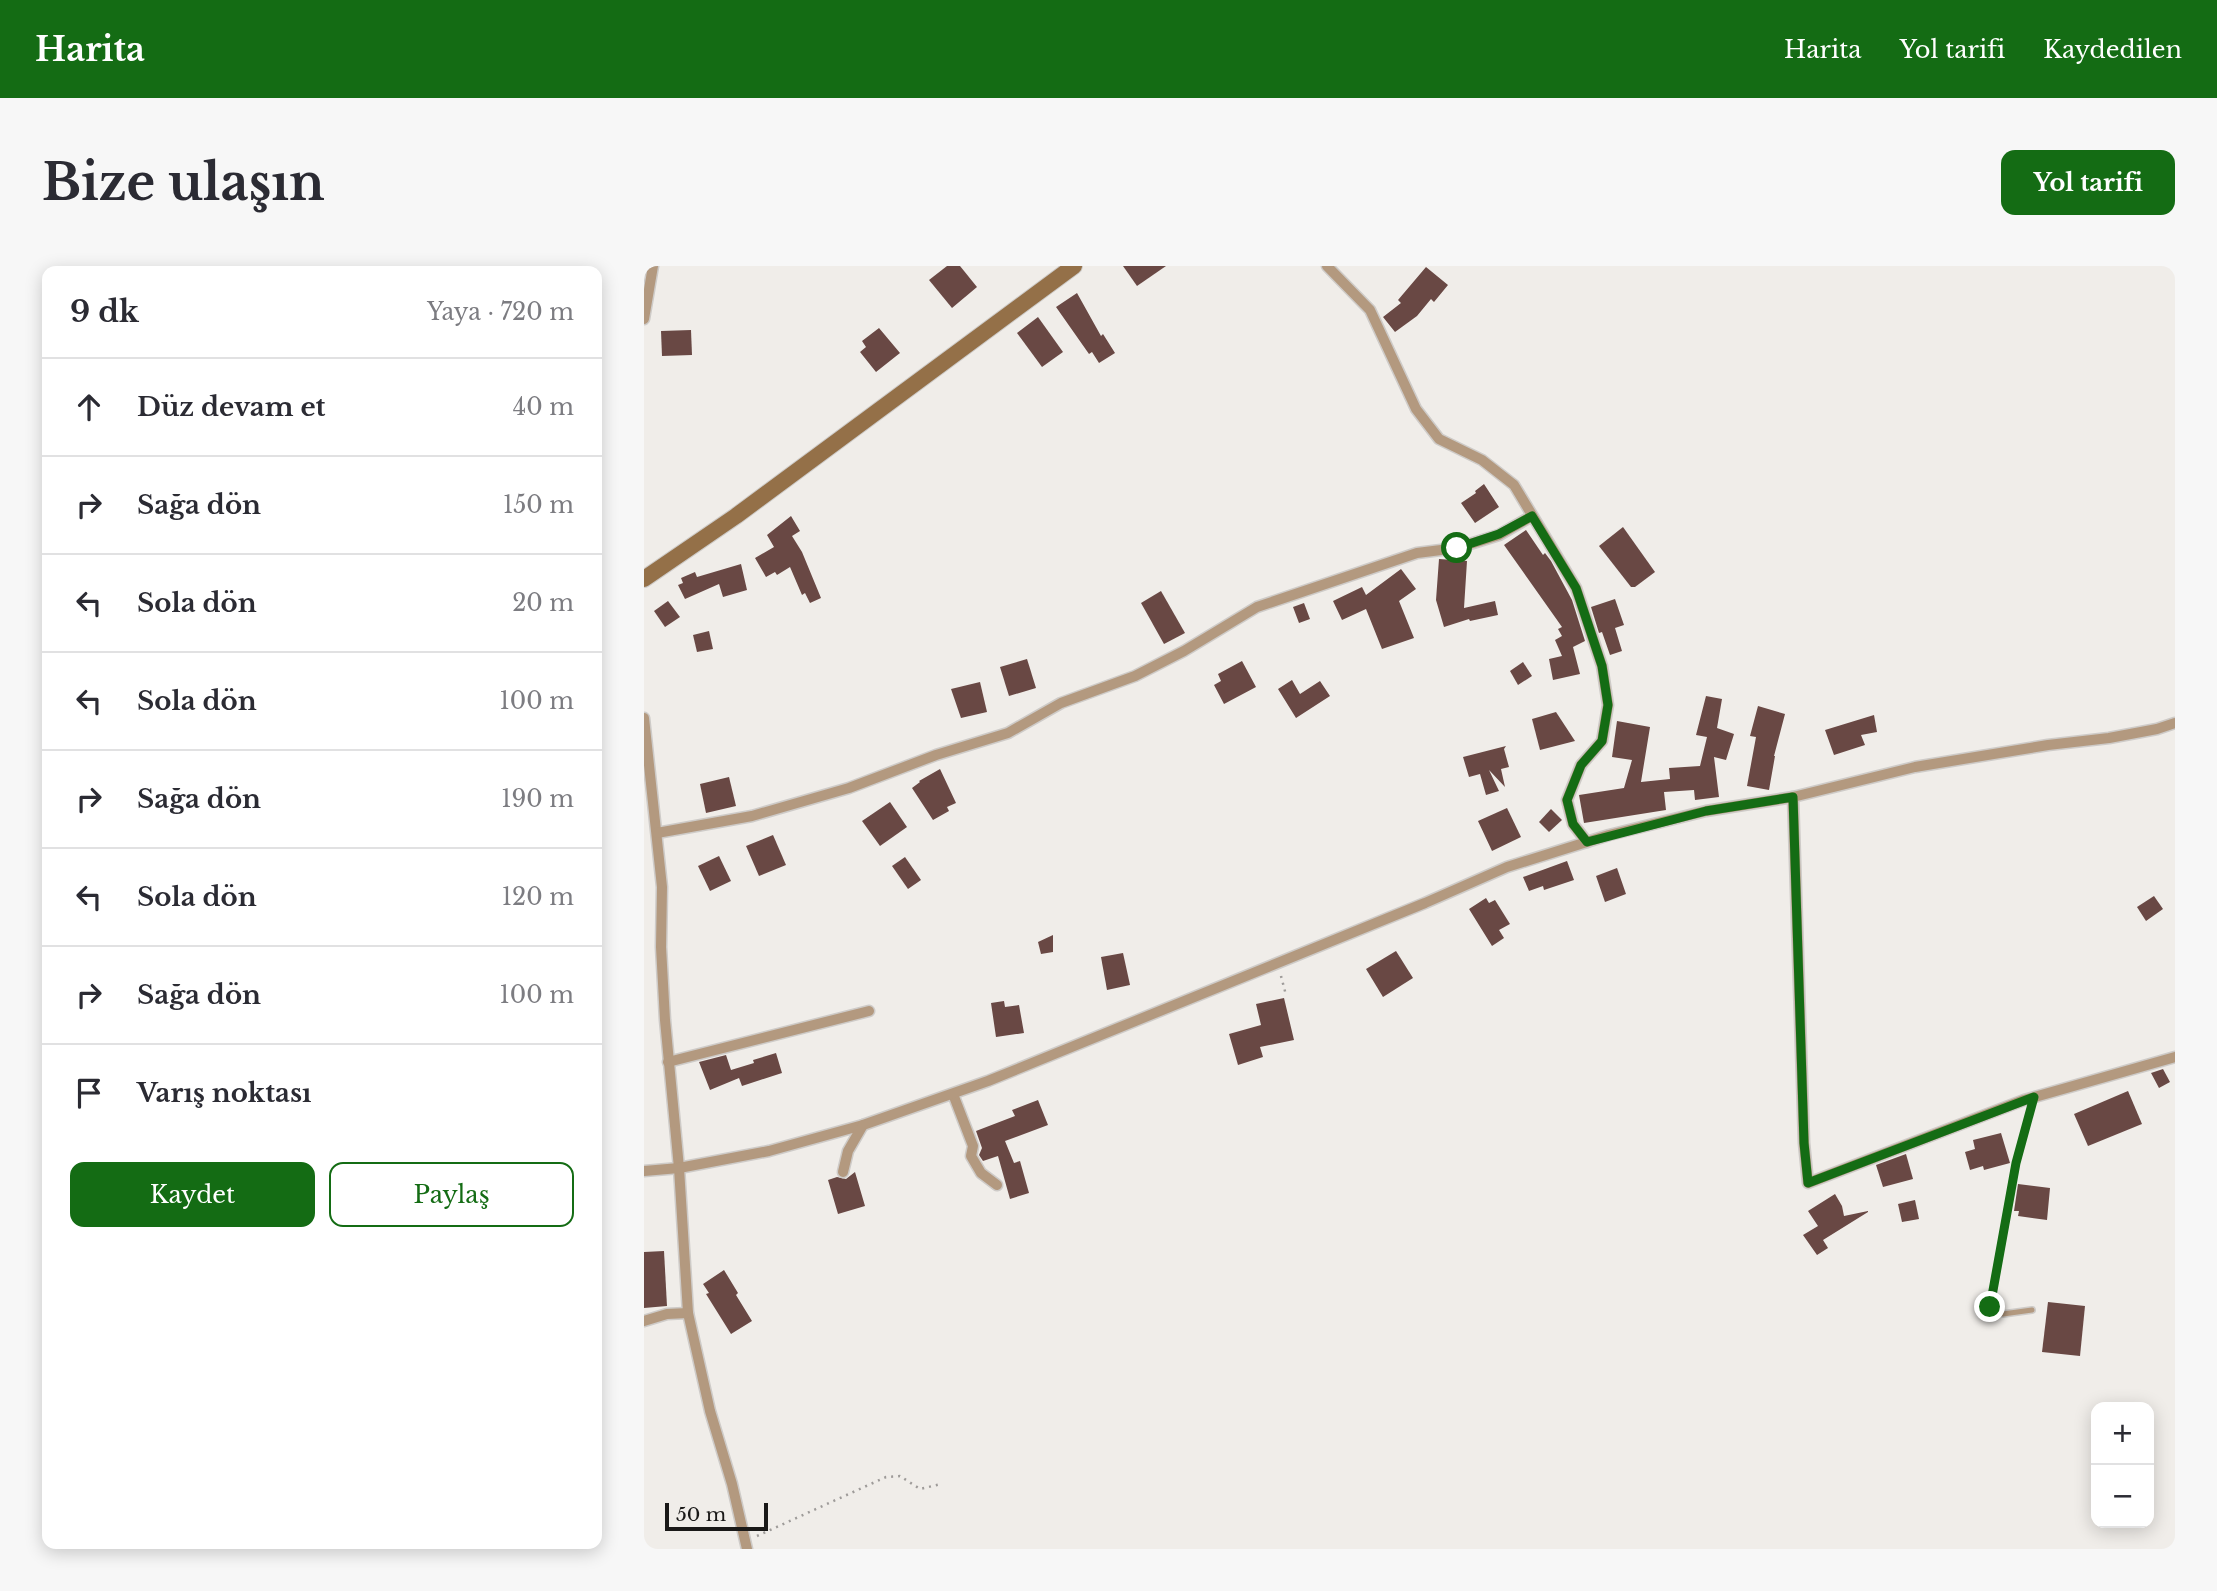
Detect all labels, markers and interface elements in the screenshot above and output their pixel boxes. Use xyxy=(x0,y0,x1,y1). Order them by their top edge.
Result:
text: Harita xyxy=(35,29,145,70)
text: Harita xyxy=(1784,35,1862,64)
text: Yol tarifi xyxy=(1900,35,2005,64)
text: Kaydedilen xyxy=(2043,35,2182,64)
button: Yol tarifi xyxy=(2001,150,2175,215)
text: Bize ulaşın xyxy=(42,152,325,213)
text: 9 dk xyxy=(70,293,139,330)
text: Yaya · 720 m xyxy=(427,298,574,326)
icon: ahead xyxy=(70,388,108,426)
text: Düz devam et xyxy=(137,391,326,423)
text: 40 m xyxy=(513,393,574,421)
icon: right xyxy=(70,486,108,524)
text: Sağa dön xyxy=(137,489,261,521)
text: 150 m xyxy=(503,491,574,519)
route start xyxy=(1441,532,1472,563)
icon: left xyxy=(70,584,108,622)
text: Sola dön xyxy=(137,587,257,619)
text: 20 m xyxy=(512,589,574,617)
icon: left xyxy=(70,682,108,720)
text: Sola dön xyxy=(137,685,257,717)
text: 100 m xyxy=(500,687,574,715)
icon: right xyxy=(70,780,108,818)
text: Sağa dön xyxy=(137,783,261,815)
text: 190 m xyxy=(501,785,574,813)
icon: left xyxy=(70,878,108,916)
text: Sola dön xyxy=(137,881,257,913)
text: 120 m xyxy=(502,883,574,911)
icon: right xyxy=(70,976,108,1014)
text: Sağa dön xyxy=(137,979,261,1011)
text: 100 m xyxy=(500,981,574,1009)
icon: arrive xyxy=(70,1074,108,1112)
text: Varış noktası xyxy=(137,1077,312,1109)
button: Kaydet xyxy=(70,1162,315,1227)
button: Paylaş xyxy=(329,1162,574,1227)
route end xyxy=(1974,1291,2005,1322)
map controls xyxy=(2091,1402,2154,1528)
button: + xyxy=(2091,1402,2154,1465)
button: − xyxy=(2091,1465,2154,1528)
scale bar xyxy=(665,1500,768,1532)
text: 50 m xyxy=(676,1503,726,1526)

